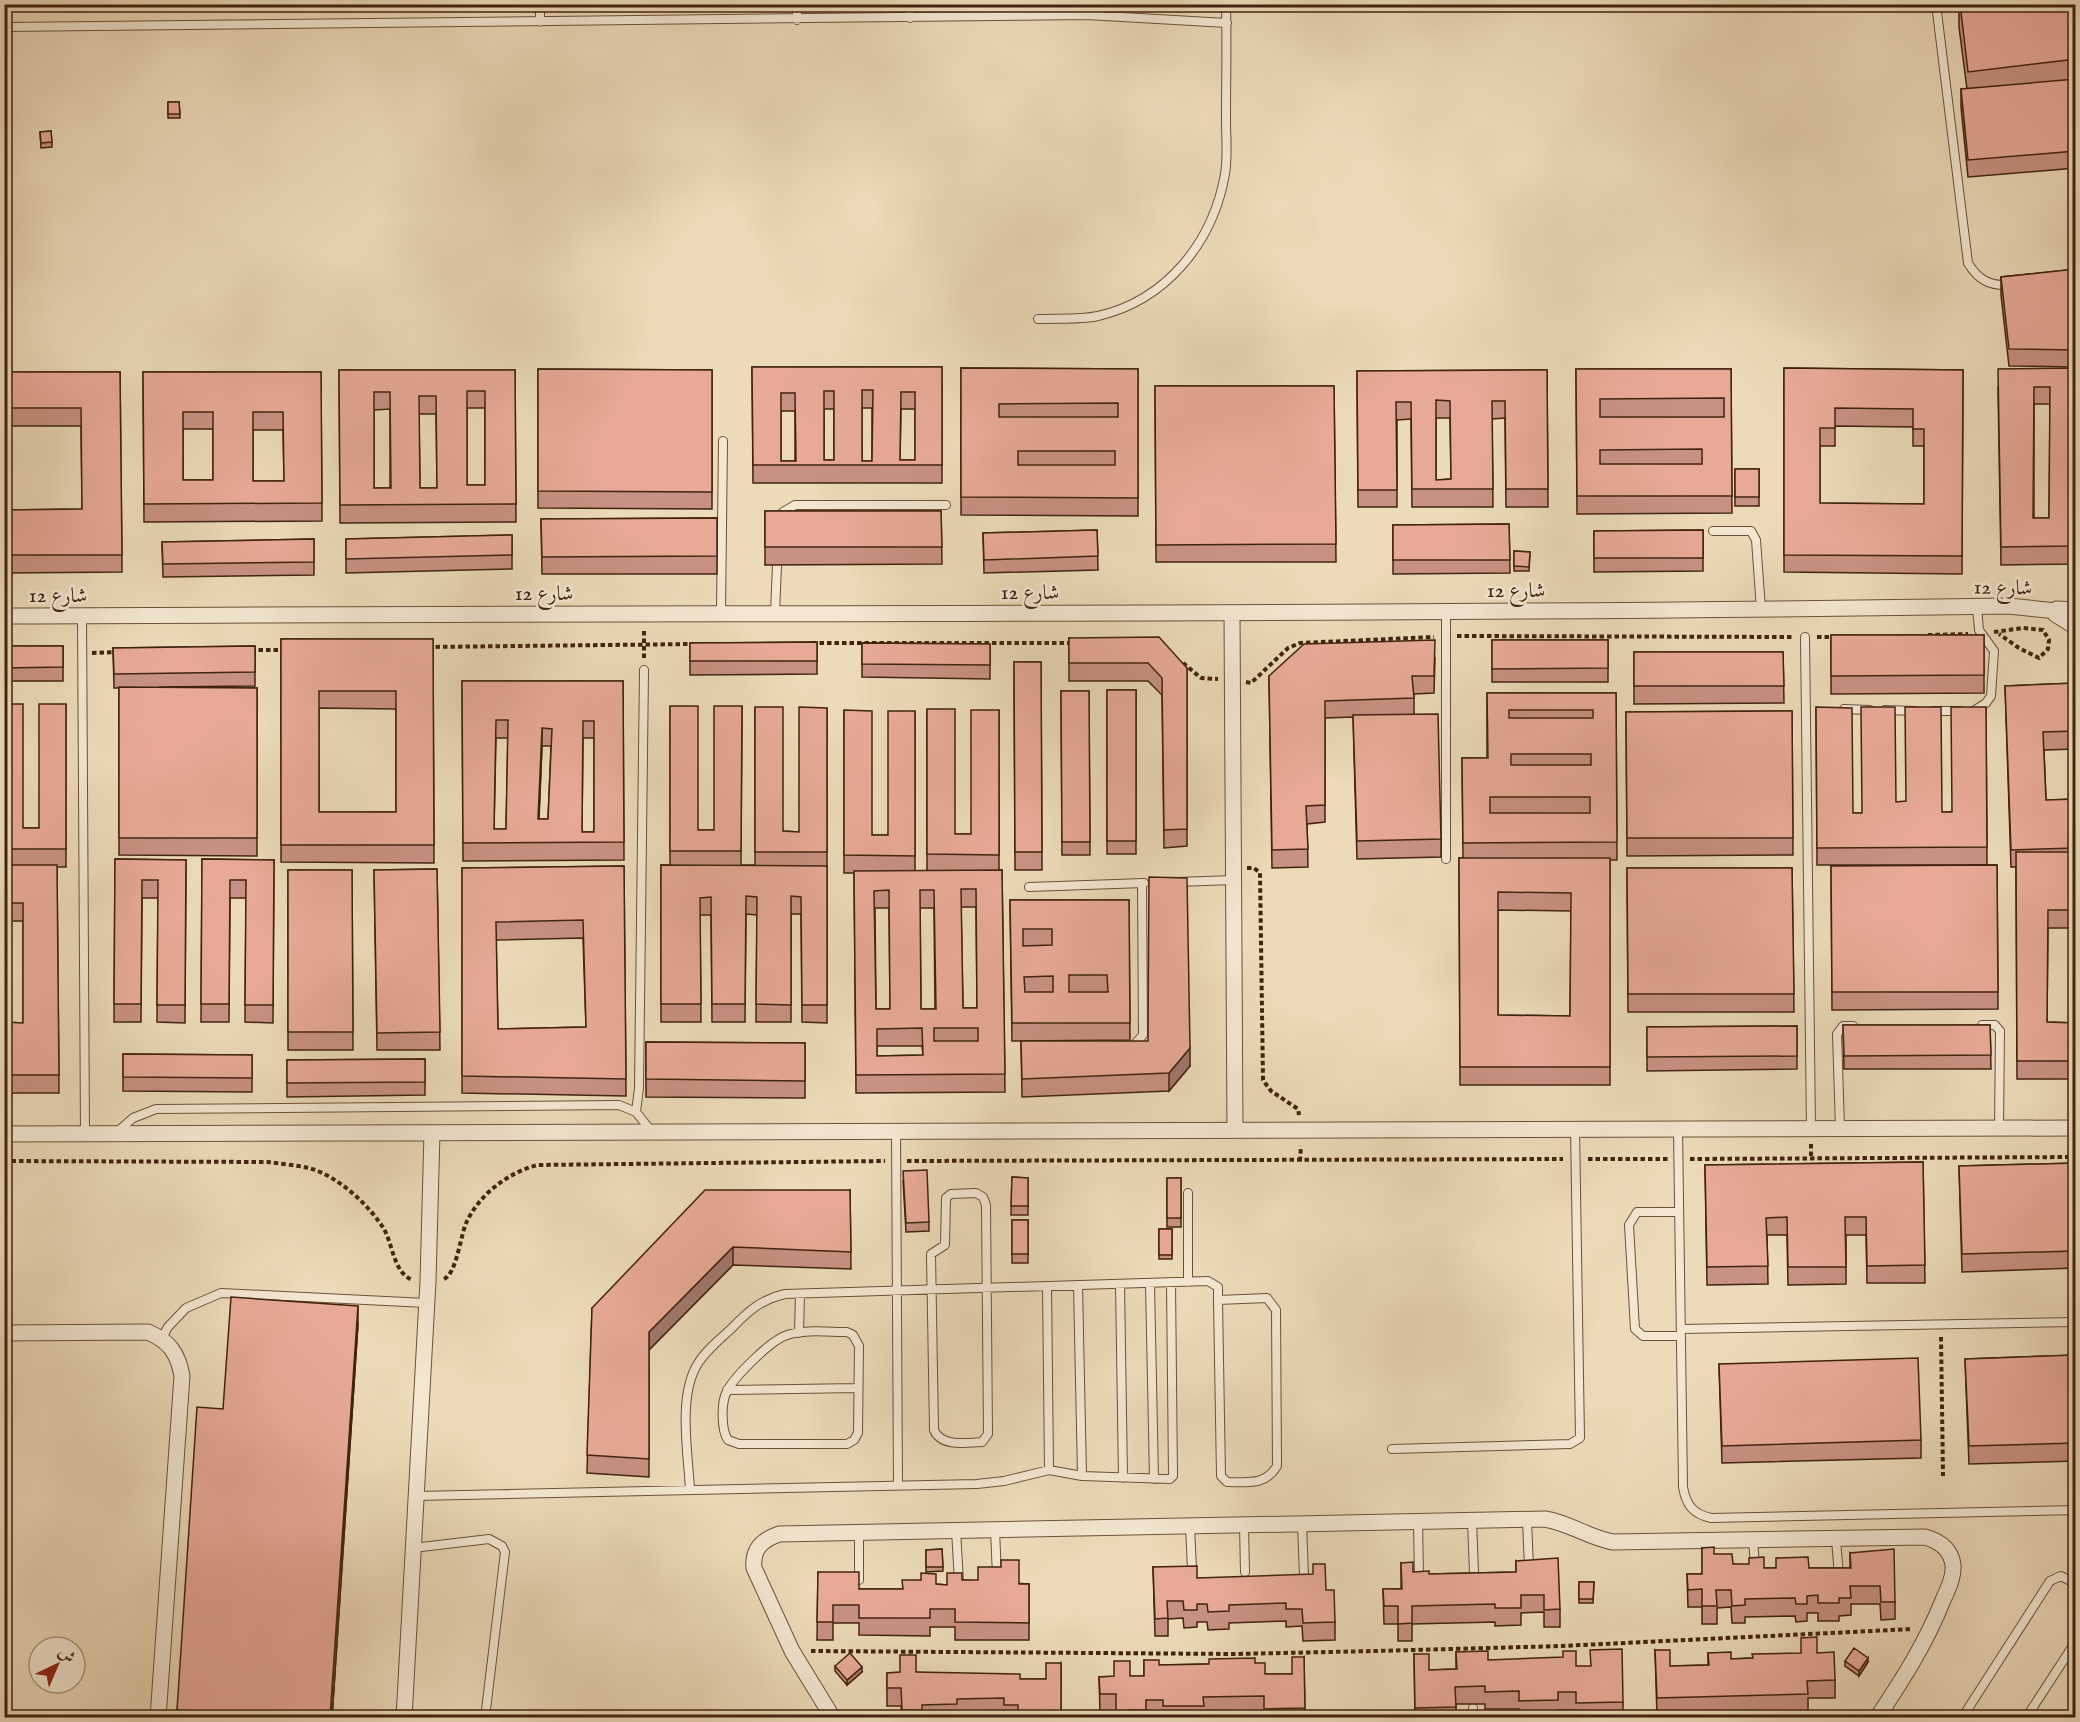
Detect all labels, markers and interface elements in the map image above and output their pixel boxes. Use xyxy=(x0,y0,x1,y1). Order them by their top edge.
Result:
street label: شارع 12 xyxy=(1973,574,2033,606)
street label: شارع 12 xyxy=(1487,578,1545,608)
street label: شارع 12 xyxy=(1001,580,1059,610)
street label: شارع 12 xyxy=(515,581,573,611)
street label: شارع 12 xyxy=(29,583,87,613)
north arrow xyxy=(27,1635,87,1695)
text: ش xyxy=(53,1643,79,1668)

